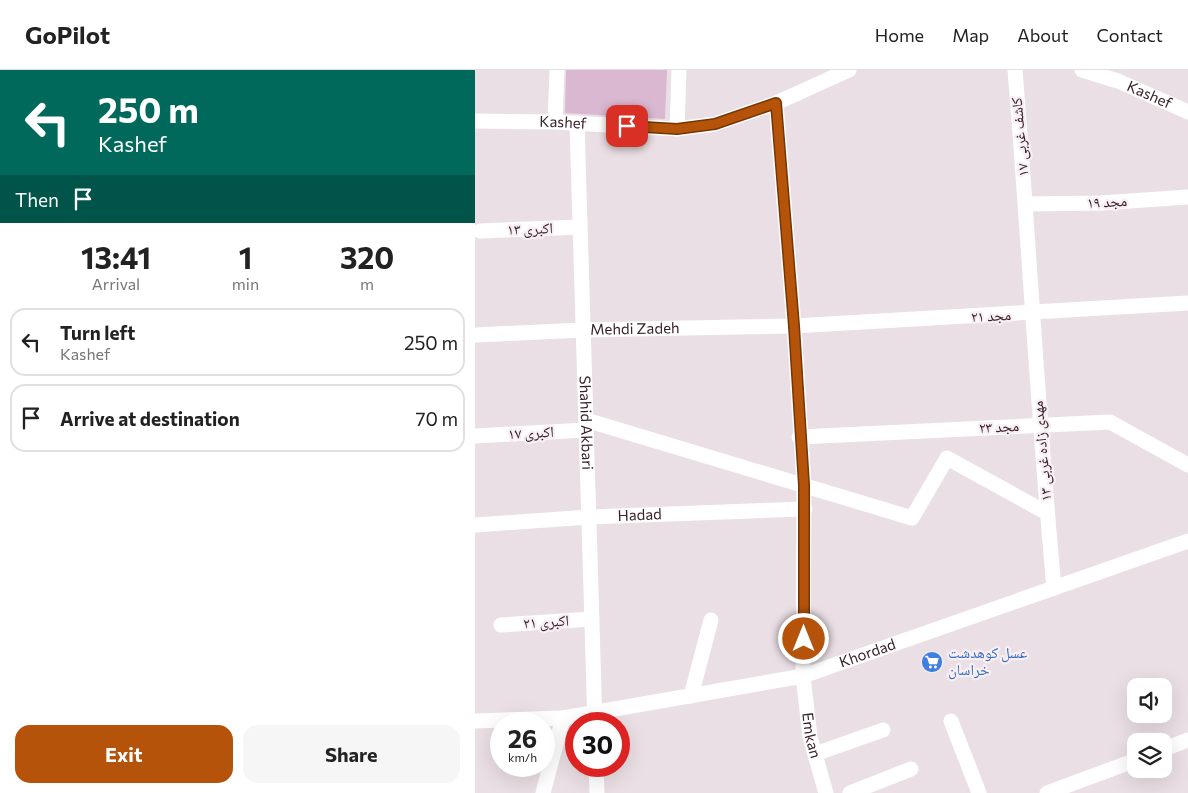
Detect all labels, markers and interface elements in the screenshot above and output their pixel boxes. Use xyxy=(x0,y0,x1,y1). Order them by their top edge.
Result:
text: GoPilot xyxy=(25,20,110,49)
text: Home xyxy=(875,24,924,46)
text: Map xyxy=(952,24,989,46)
text: About xyxy=(1017,24,1069,46)
text: Contact xyxy=(1097,24,1163,46)
street label: Kashef xyxy=(1125,76,1175,112)
text: 250 m xyxy=(98,87,199,130)
icon: left xyxy=(15,90,80,155)
street label: کاشف غربی ۱۷ xyxy=(1007,97,1033,177)
pin xyxy=(606,105,648,147)
street label: Kashef xyxy=(539,112,587,132)
icon: arrive xyxy=(613,112,641,140)
text: Kashef xyxy=(98,130,167,157)
icon: arrive xyxy=(69,185,97,213)
text: Then xyxy=(15,188,59,211)
street label: مجد ۱۹ xyxy=(1086,191,1128,211)
street label: اکبری ۱۳ xyxy=(507,218,553,240)
text: 13:41 xyxy=(81,238,151,275)
text: 1 xyxy=(239,238,252,275)
text: 320 xyxy=(340,238,394,275)
text: Arrival xyxy=(92,274,140,293)
text: min xyxy=(232,274,259,293)
text: m xyxy=(360,274,374,293)
street label: مجد ۲۱ xyxy=(970,305,1012,325)
street label: Mehdi Zadeh xyxy=(590,318,680,338)
text: Turn left xyxy=(60,321,135,344)
icon: left xyxy=(17,328,45,356)
text: 250 m xyxy=(404,331,458,354)
text: Kashef xyxy=(60,344,110,363)
street label: Shahid Akbari xyxy=(577,375,597,470)
street label: مهدی زاده غربی ۱۳ xyxy=(1028,400,1056,502)
icon: arrive xyxy=(17,404,45,432)
text: Arrive at destination xyxy=(60,407,240,430)
text: 70 m xyxy=(415,407,458,430)
street label: مجد ۲۳ xyxy=(978,416,1020,436)
street label: اکبری ۱۷ xyxy=(508,422,554,444)
street label: Hadad xyxy=(617,504,662,524)
street label: اکبری ۲۱ xyxy=(522,610,570,634)
position arrow xyxy=(777,612,829,664)
street label: Khordad xyxy=(836,634,898,671)
place label: عسل كوهدشت خراسان xyxy=(948,643,1028,680)
supermarket icon: عسل كوهدشت خراسان xyxy=(920,650,944,674)
map controls xyxy=(1127,678,1172,778)
button: sound xyxy=(1127,678,1172,723)
street label: Emkan xyxy=(799,711,826,760)
speed limit sign: 30 xyxy=(565,712,630,777)
text: 26 xyxy=(508,723,537,753)
button: Exit xyxy=(15,725,233,783)
button: Share xyxy=(243,725,460,783)
button: layers xyxy=(1127,733,1172,778)
text: km/h xyxy=(508,750,537,764)

